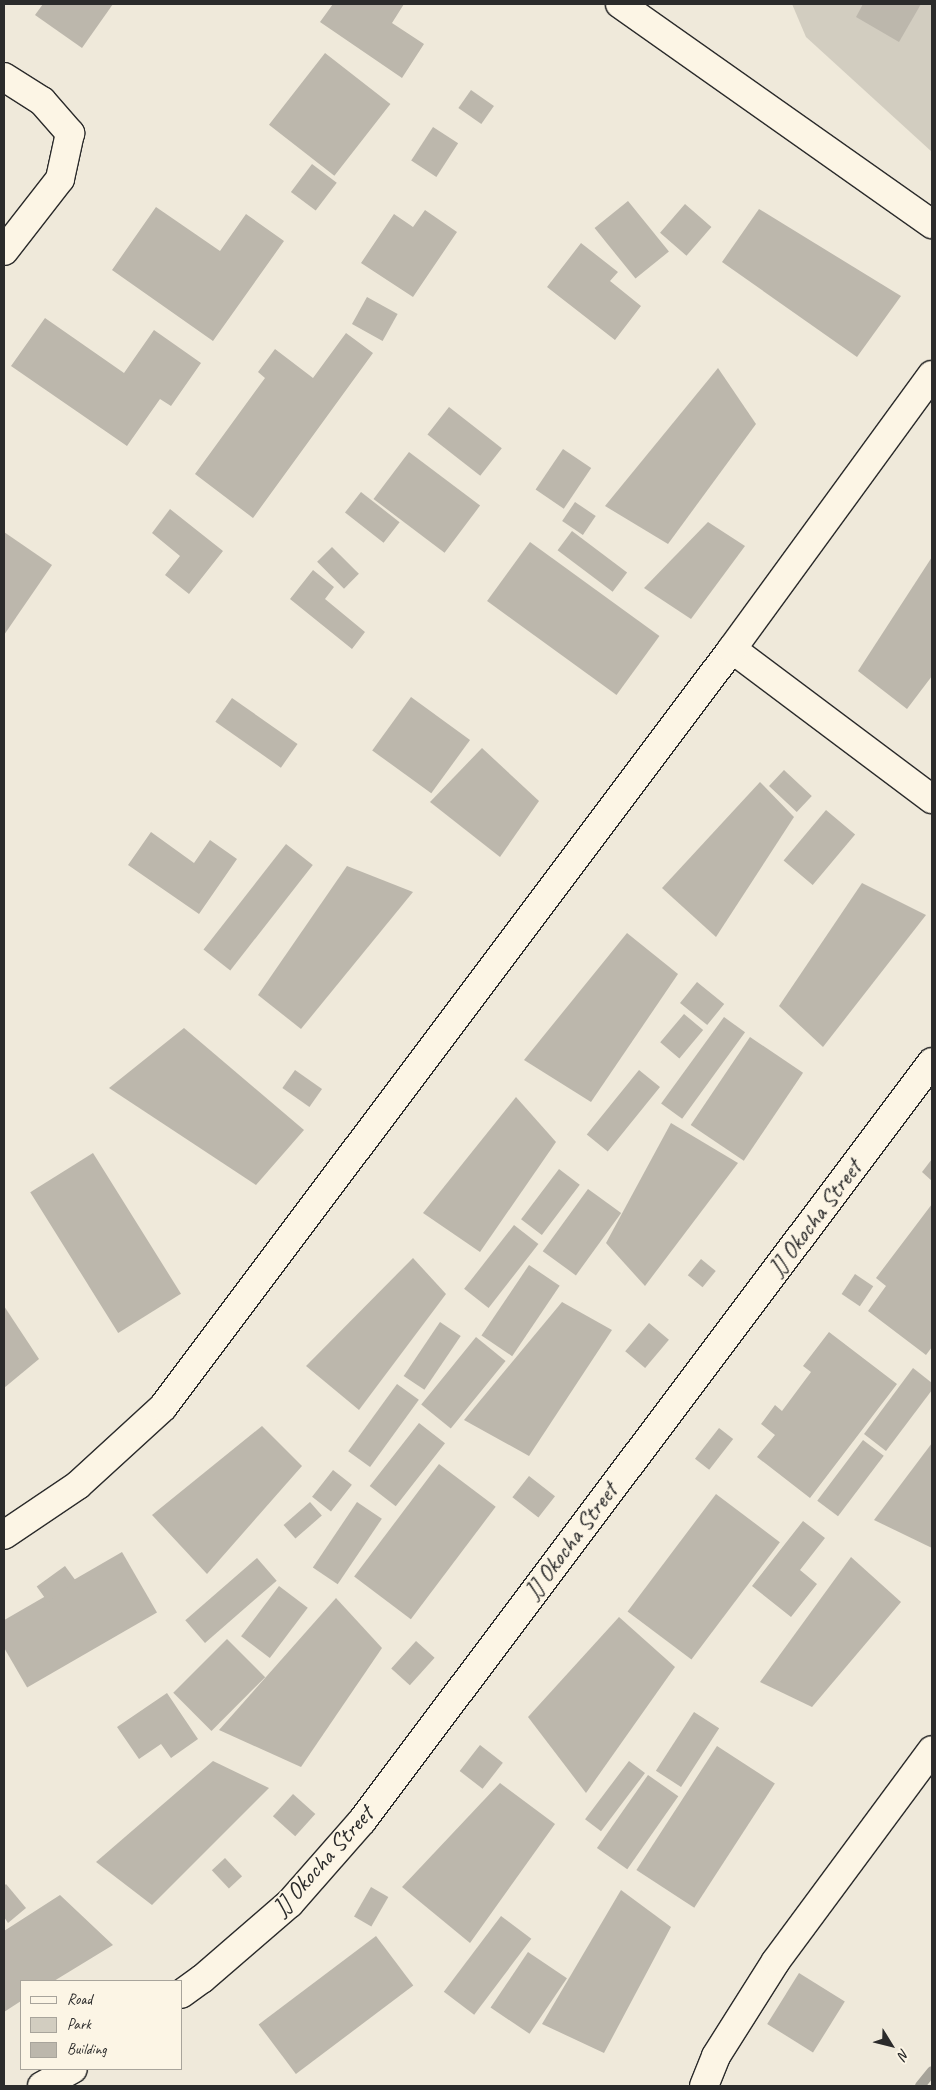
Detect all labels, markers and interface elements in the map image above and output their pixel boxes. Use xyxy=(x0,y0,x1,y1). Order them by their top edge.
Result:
street label: JJ Okocha Street xyxy=(762,1155,868,1281)
street label: JJ Okocha Street xyxy=(518,1478,624,1604)
street label: JJ Okocha Street xyxy=(266,1800,380,1922)
legend xyxy=(20,1980,182,2070)
text: Road xyxy=(67,1990,92,2009)
text: Park xyxy=(67,2015,91,2034)
north arrow xyxy=(866,2020,916,2070)
text: Building xyxy=(67,2040,106,2059)
text: N xyxy=(894,2046,913,2063)

